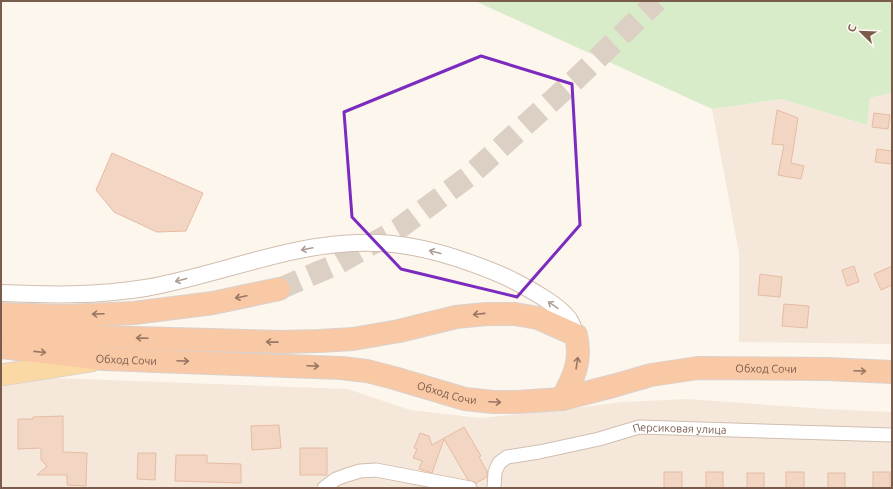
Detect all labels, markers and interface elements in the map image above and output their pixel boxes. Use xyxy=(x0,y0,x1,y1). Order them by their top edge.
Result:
north arrow xyxy=(841,12,881,52)
text: С xyxy=(845,23,859,34)
one-way arrow xyxy=(301,245,314,253)
one-way arrow xyxy=(429,248,442,255)
one-way arrow xyxy=(174,277,187,284)
one-way arrow xyxy=(234,294,247,302)
one-way arrow xyxy=(548,301,559,309)
one-way arrow xyxy=(92,311,105,318)
one-way arrow xyxy=(473,311,486,318)
one-way arrow xyxy=(136,335,149,342)
one-way arrow xyxy=(266,338,279,345)
one-way arrow xyxy=(33,348,46,356)
street label: Обход Сочи xyxy=(95,352,157,367)
one-way arrow xyxy=(176,357,189,365)
one-way arrow xyxy=(573,357,581,370)
street label: Обход Сочи xyxy=(735,362,797,375)
one-way arrow xyxy=(306,363,319,370)
one-way arrow xyxy=(853,367,866,374)
street label: Обход Сочи xyxy=(416,379,477,406)
one-way arrow xyxy=(488,398,501,406)
street label: Персиковая улица xyxy=(631,421,727,436)

